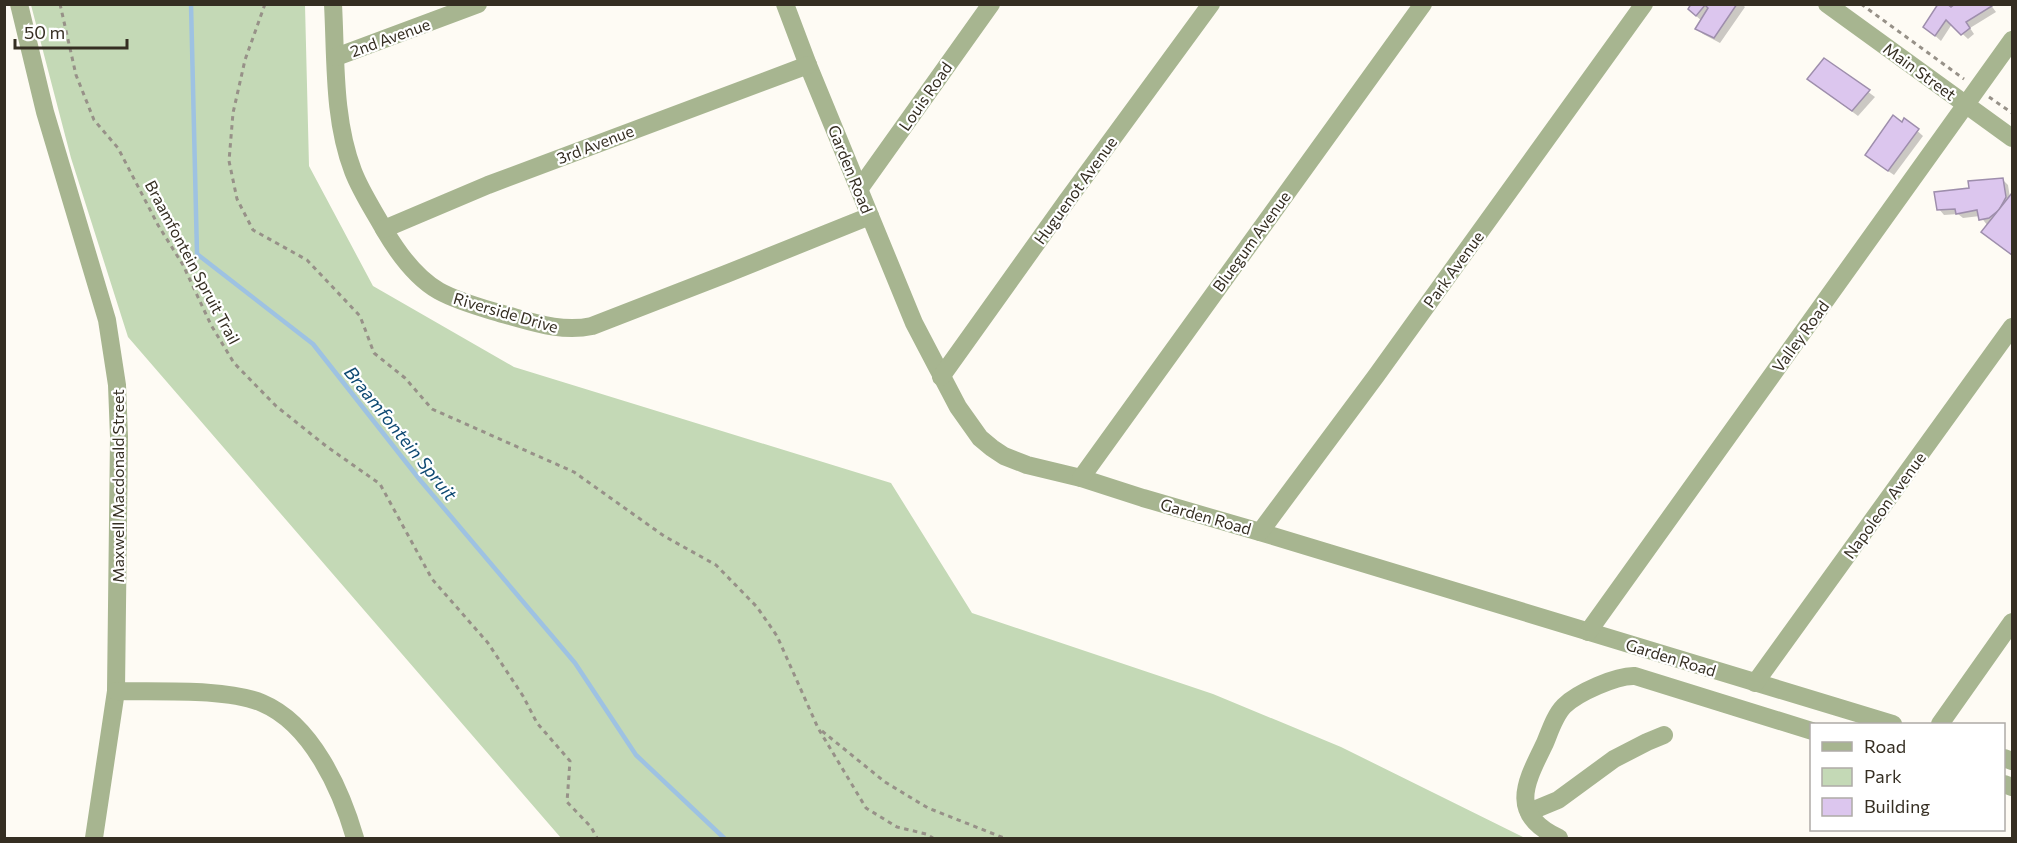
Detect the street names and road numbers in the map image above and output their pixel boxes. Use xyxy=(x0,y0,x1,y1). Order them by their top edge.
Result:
street label: 2nd Avenue xyxy=(347,14,433,60)
street label: Main Street xyxy=(1880,38,1960,104)
street label: Louis Road xyxy=(894,58,956,134)
street label: 3rd Avenue xyxy=(554,121,636,167)
street label: Garden Road xyxy=(825,122,877,216)
street label: Huguenot Avenue xyxy=(1030,132,1120,248)
street label: Braamfontein Spruit Trail xyxy=(142,177,244,347)
street label: Bluegum Avenue xyxy=(1208,187,1294,295)
street label: Park Avenue xyxy=(1419,227,1487,311)
street label: Riverside Drive xyxy=(451,288,561,336)
street label: Valley Road xyxy=(1768,297,1832,375)
street label: Maxwell Macdonald Street xyxy=(108,389,127,583)
street label: Napoleon Avenue xyxy=(1839,448,1929,562)
street label: Garden Road xyxy=(1158,494,1254,538)
street label: Garden Road xyxy=(1624,634,1718,680)

